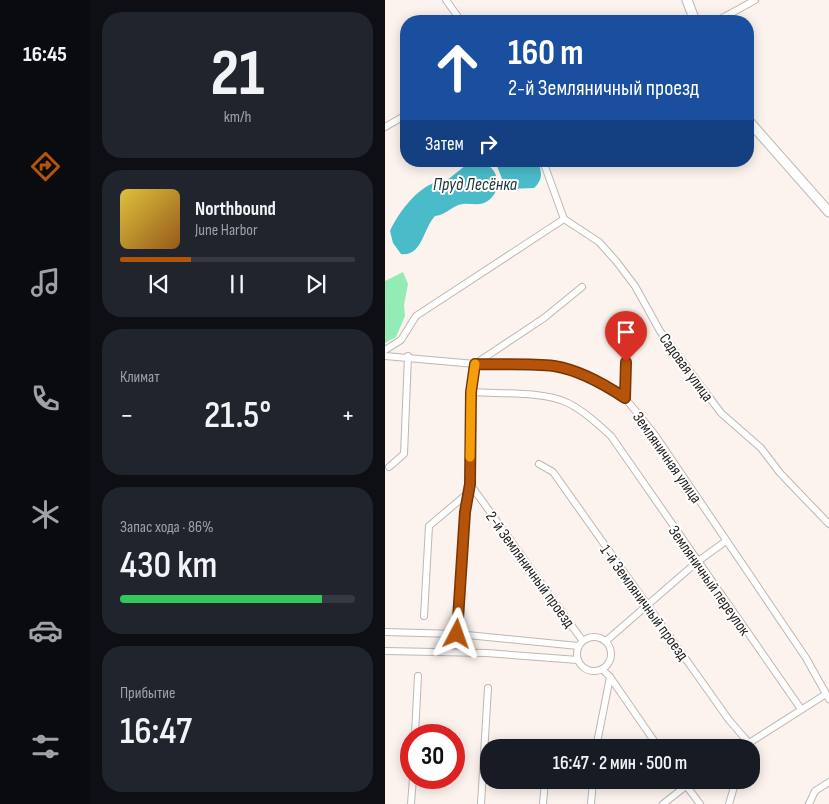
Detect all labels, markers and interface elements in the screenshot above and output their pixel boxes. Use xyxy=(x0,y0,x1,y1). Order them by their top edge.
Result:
text: 160 m xyxy=(508,32,584,75)
icon: ahead xyxy=(425,35,490,100)
text: 21 xyxy=(210,36,265,114)
text: 16:45 xyxy=(23,41,67,68)
text: 2-й Земляничный проезд xyxy=(508,75,699,102)
text: km/h xyxy=(224,108,251,127)
icon: right xyxy=(474,130,502,158)
text: Затем xyxy=(425,133,464,156)
icon: directions xyxy=(28,149,63,184)
water label: Пруд Лесёнка xyxy=(433,174,518,195)
text: Northbound xyxy=(195,198,276,221)
text: June Harbor xyxy=(195,221,258,240)
icon: music xyxy=(28,265,63,300)
icon: previous xyxy=(145,270,173,298)
icon: pause xyxy=(223,270,251,298)
icon: next xyxy=(302,270,330,298)
pin xyxy=(605,311,647,362)
icon: arrive xyxy=(612,318,640,346)
street label: Садовая улица xyxy=(655,330,717,406)
text: Климат xyxy=(120,368,160,387)
icon: phone xyxy=(28,381,63,416)
text: 21.5° xyxy=(204,393,271,438)
text: − xyxy=(120,399,134,432)
text: + xyxy=(341,399,355,432)
street label: Земляничная улица xyxy=(628,408,705,507)
icon: climate xyxy=(28,497,63,532)
street label: 2-й Земляничный проезд xyxy=(481,508,579,632)
text: Запас хода · 86% xyxy=(120,518,214,537)
street label: Земляничный переулок xyxy=(664,522,754,640)
street label: 1-й Земляничный проезд xyxy=(596,542,692,665)
text: 430 km xyxy=(120,543,217,588)
position arrow xyxy=(430,607,482,659)
icon: car xyxy=(28,613,63,648)
text: Прибытие xyxy=(120,684,175,703)
text: 16:47 xyxy=(120,709,192,754)
speed limit sign: 30 xyxy=(400,724,465,789)
icon: filters xyxy=(28,729,63,764)
text: 16:47 · 2 мин · 500 m xyxy=(553,752,687,775)

